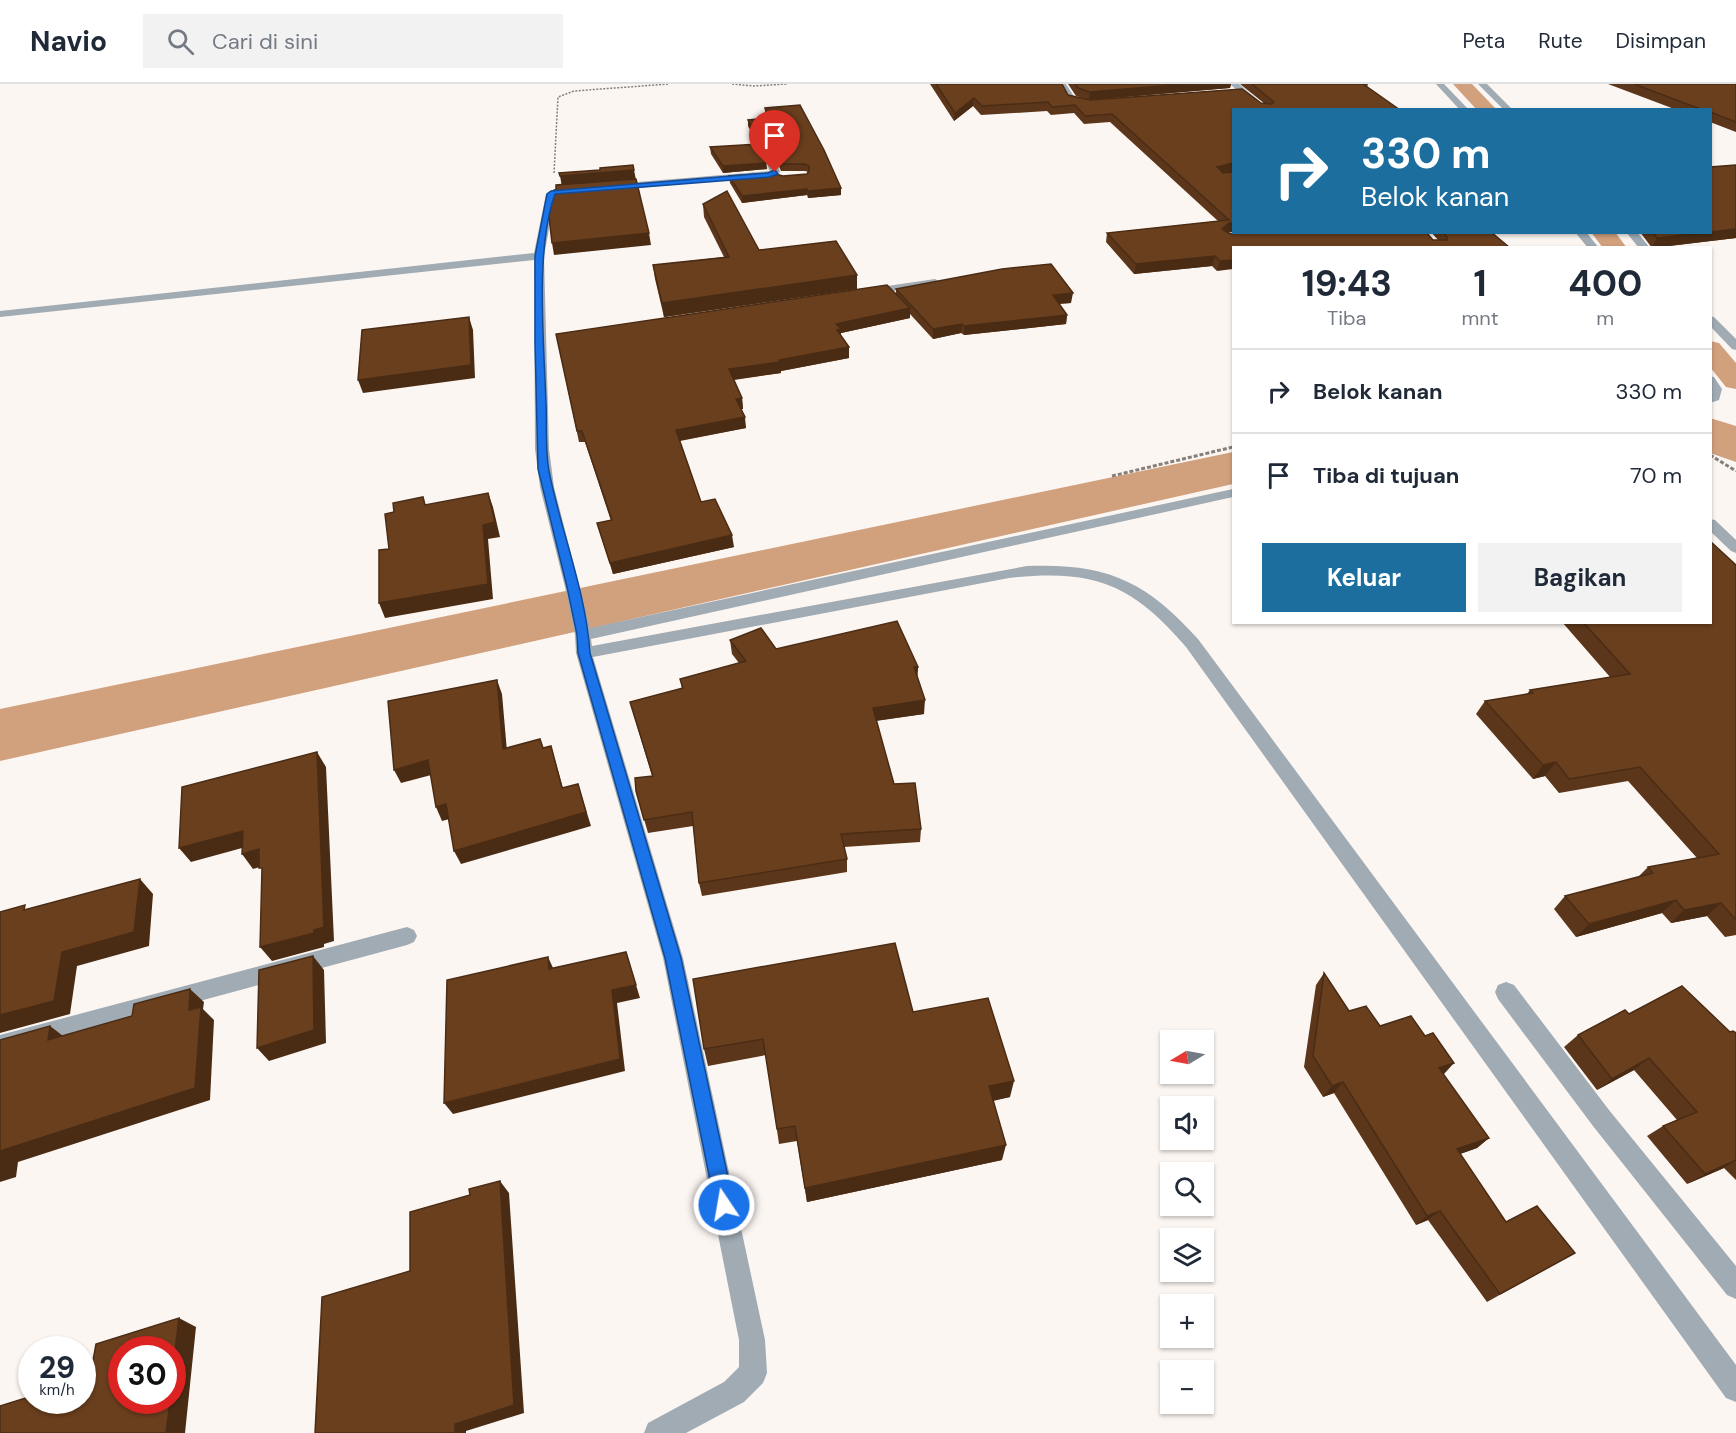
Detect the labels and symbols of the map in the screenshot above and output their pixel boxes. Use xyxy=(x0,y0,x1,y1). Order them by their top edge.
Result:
pin xyxy=(749,110,800,172)
north arrow xyxy=(1160,1030,1214,1084)
position arrow xyxy=(692,1173,756,1237)
speed limit sign: 30 xyxy=(108,1336,186,1414)

